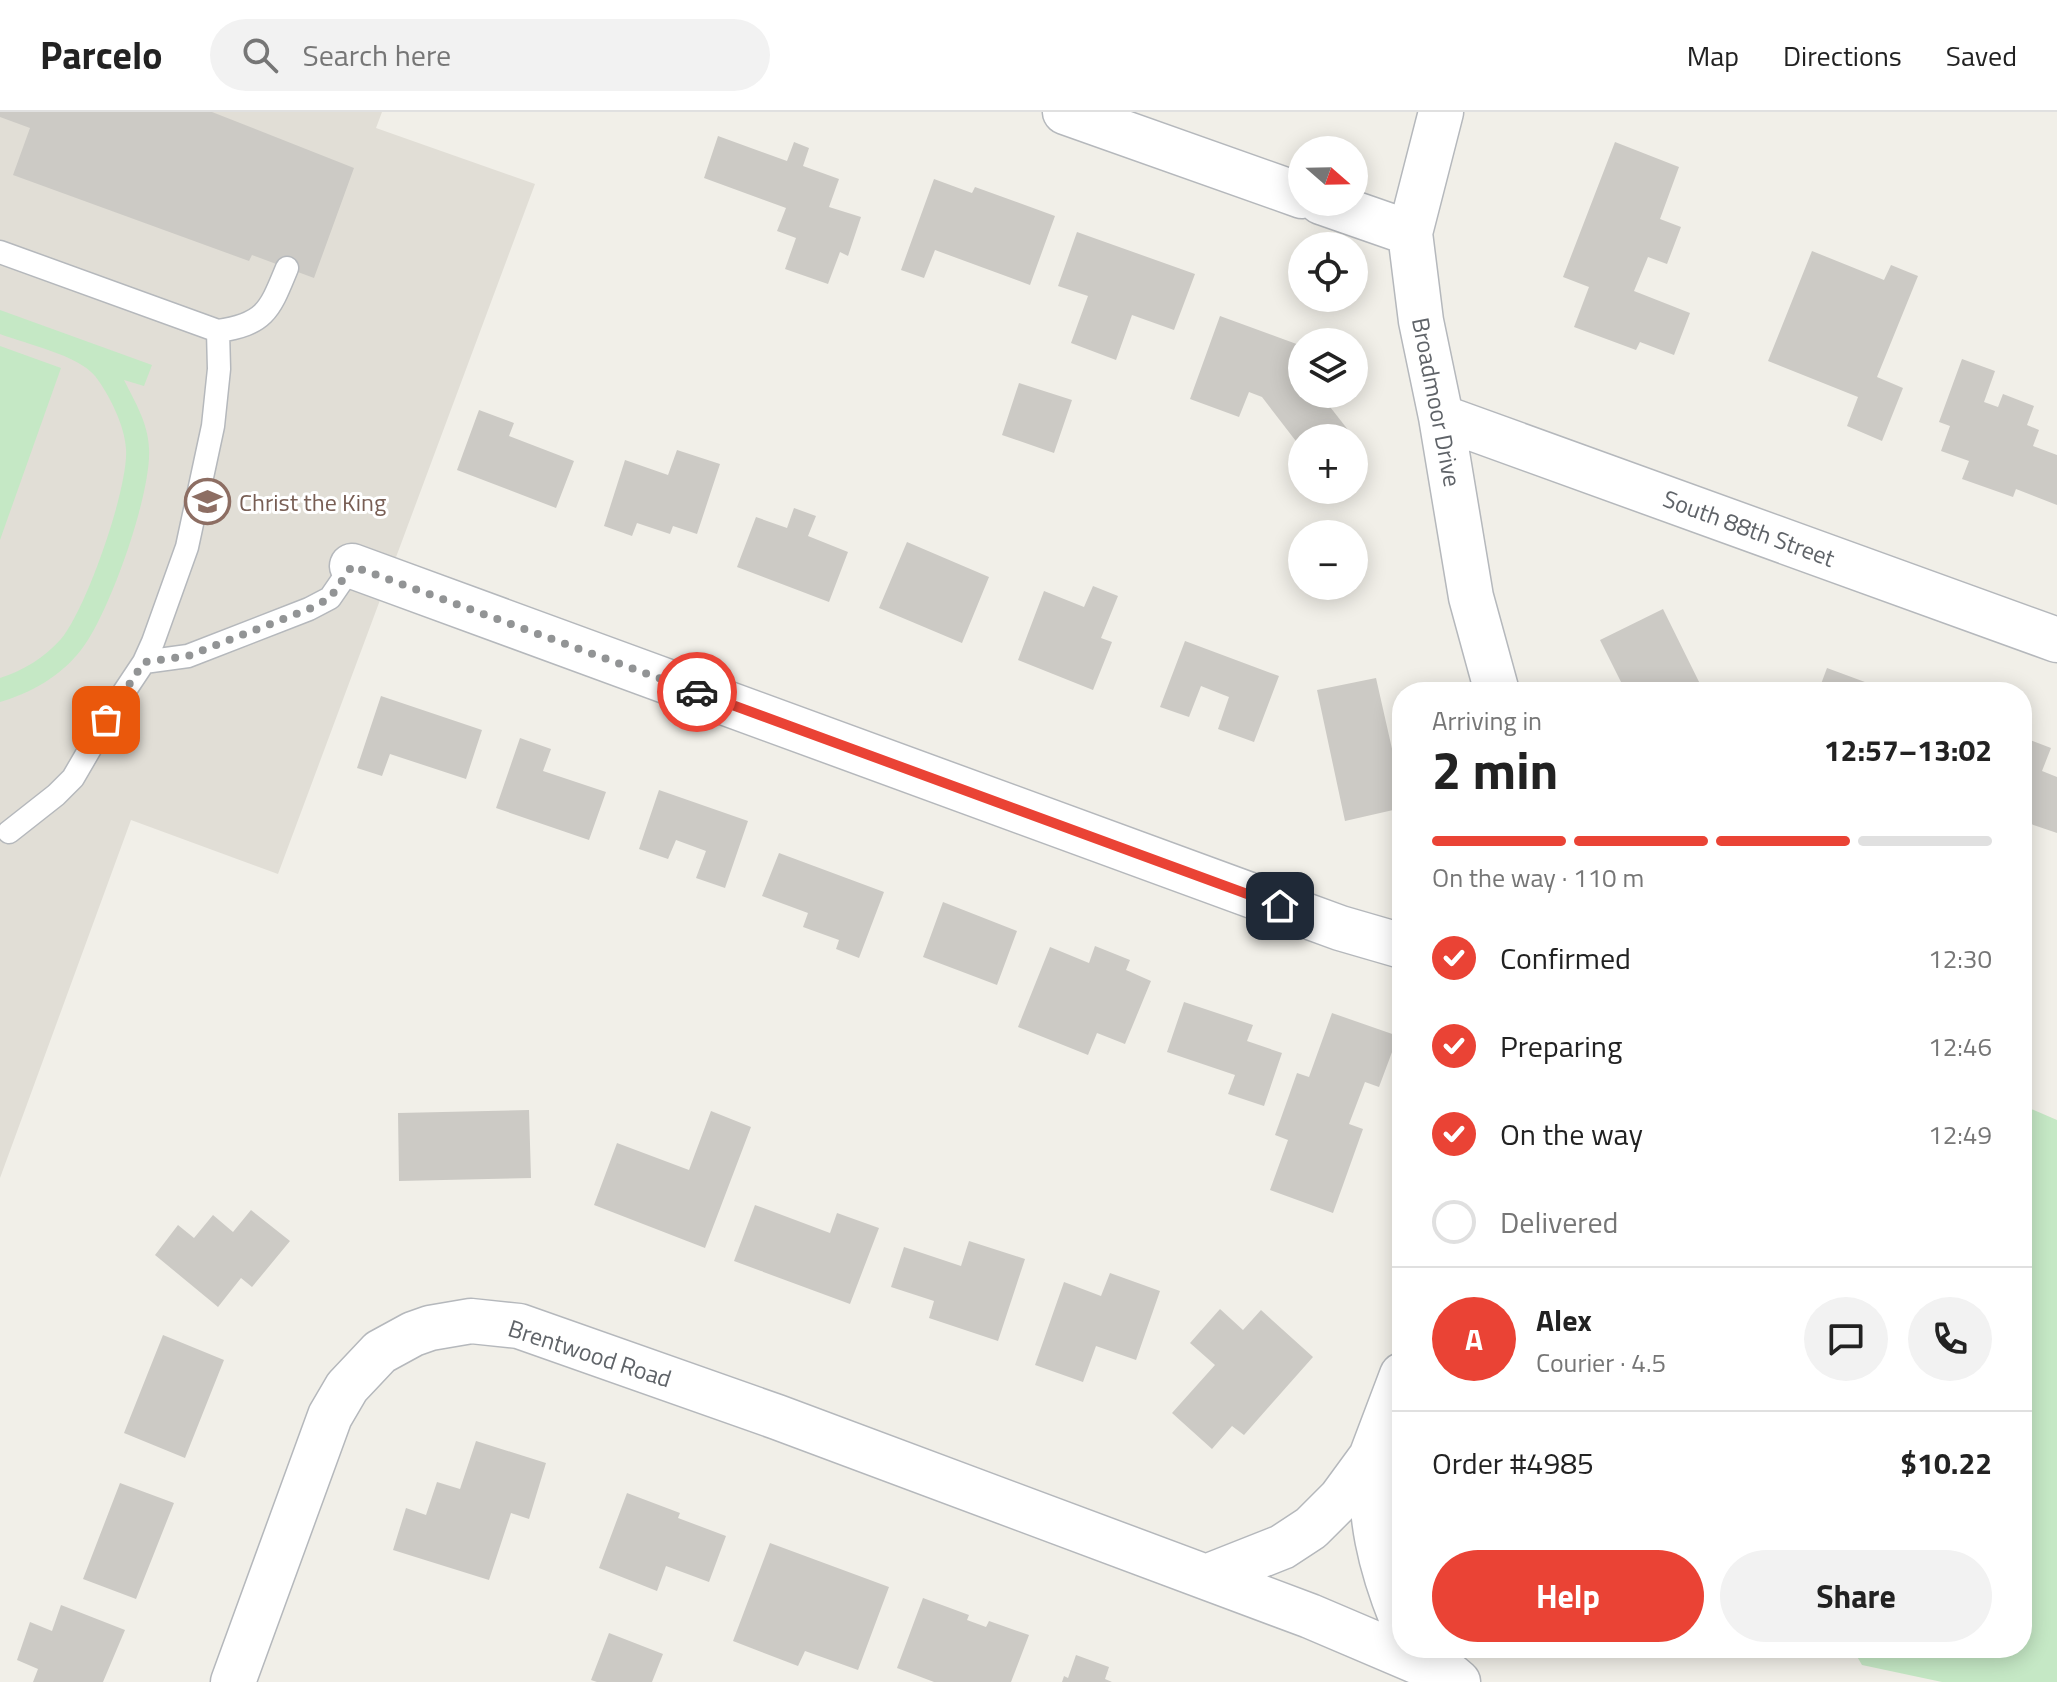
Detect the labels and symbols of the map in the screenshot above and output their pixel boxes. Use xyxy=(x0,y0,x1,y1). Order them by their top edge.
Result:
north arrow xyxy=(1288,136,1368,216)
street label: Broadmoor Drive xyxy=(1403,314,1471,490)
school or university icon: Christ the King xyxy=(184,478,232,526)
street label: South 88th Street xyxy=(1658,480,1840,576)
place label: Christ the King xyxy=(239,484,386,520)
courier xyxy=(657,652,737,732)
pin xyxy=(72,686,140,754)
pin xyxy=(1246,872,1314,940)
street label: Brentwood Road xyxy=(504,1310,676,1396)

